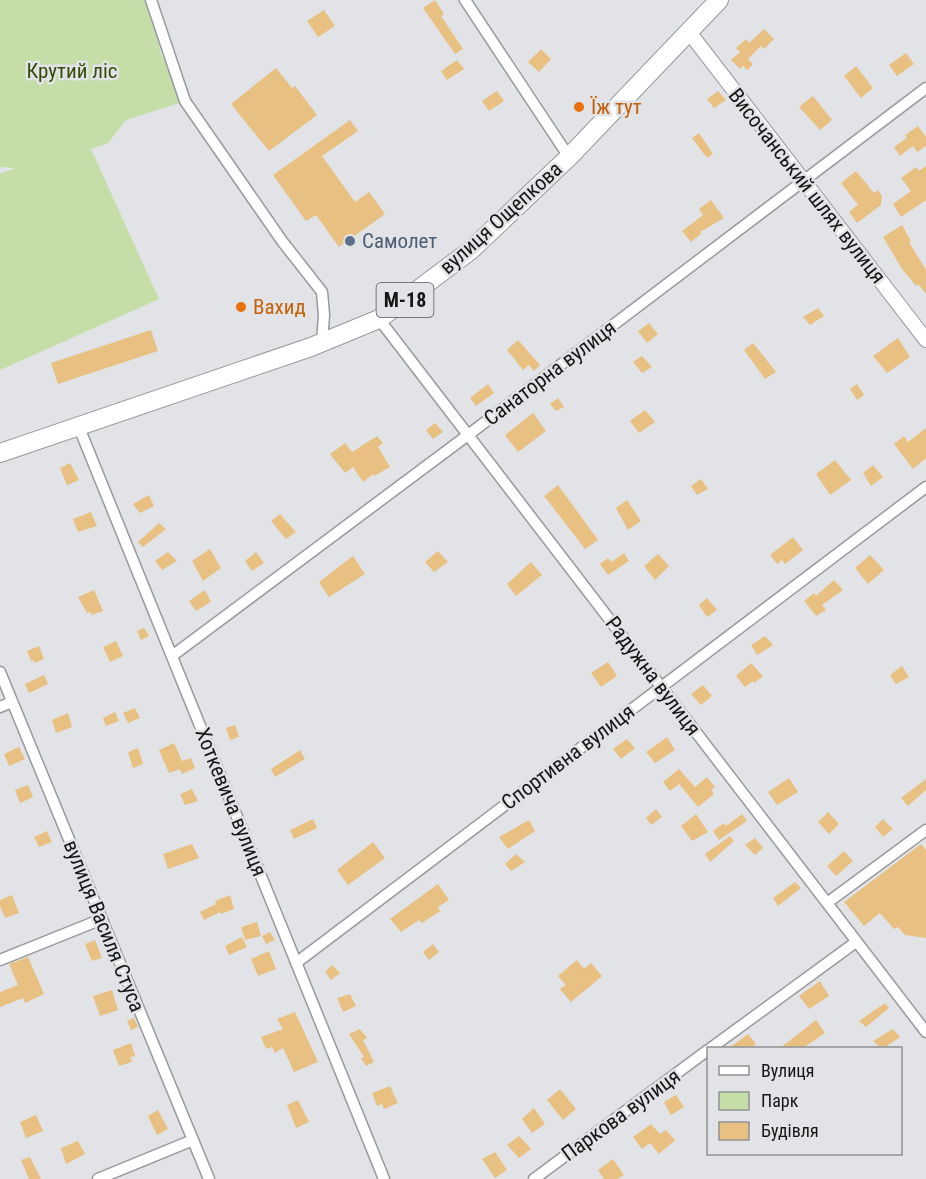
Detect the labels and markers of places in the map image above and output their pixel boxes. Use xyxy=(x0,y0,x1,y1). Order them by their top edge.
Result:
place label: Їж тут xyxy=(590,95,642,119)
marker: Їж тут xyxy=(572,100,586,114)
place label: Самолет xyxy=(362,229,437,253)
marker: Самолет xyxy=(343,234,357,248)
place label: Вахид xyxy=(253,295,306,319)
marker: Вахид xyxy=(234,300,248,314)

